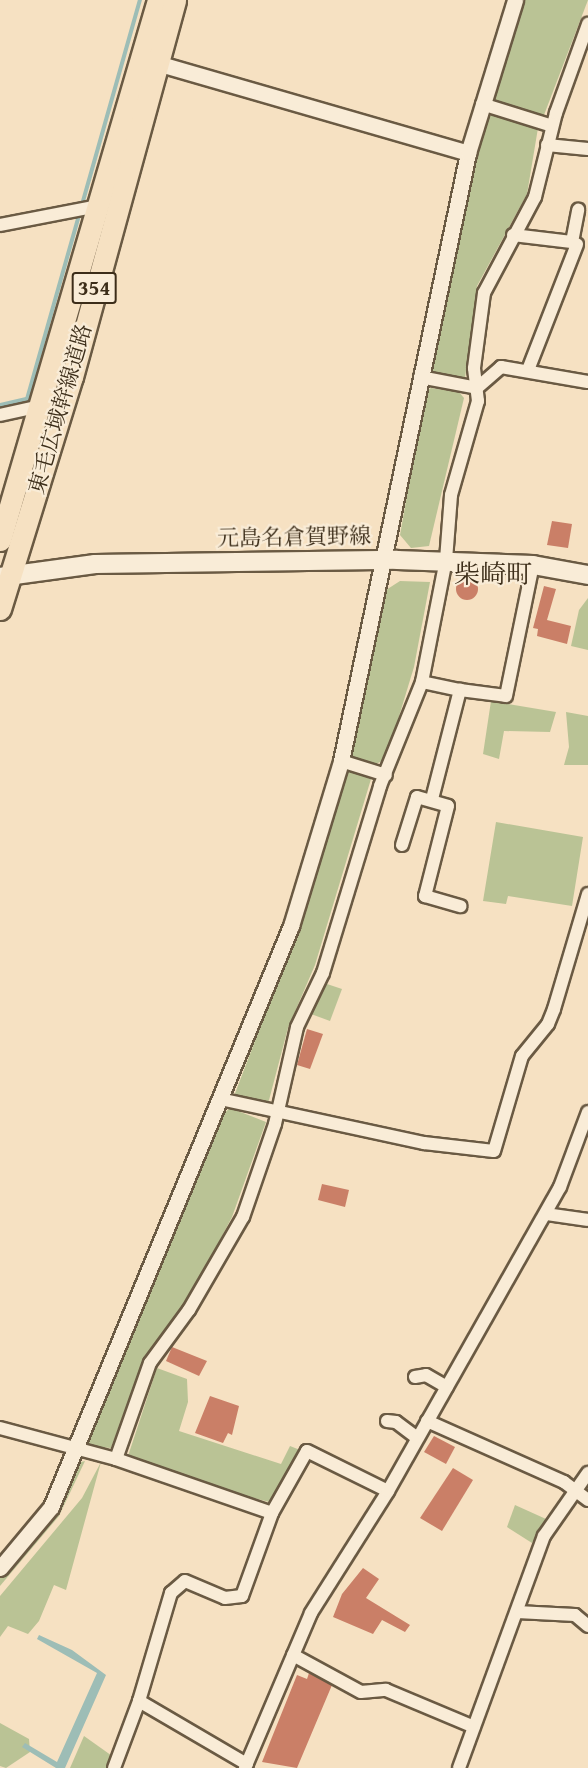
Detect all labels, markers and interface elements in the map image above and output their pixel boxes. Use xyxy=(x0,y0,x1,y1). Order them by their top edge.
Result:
road number: 354 xyxy=(72,270,116,306)
street label: 東毛広域幹線道路 xyxy=(23,321,97,497)
street label: 元島名倉賀野線 xyxy=(217,522,371,552)
district label: 柴崎町 xyxy=(454,558,532,590)

